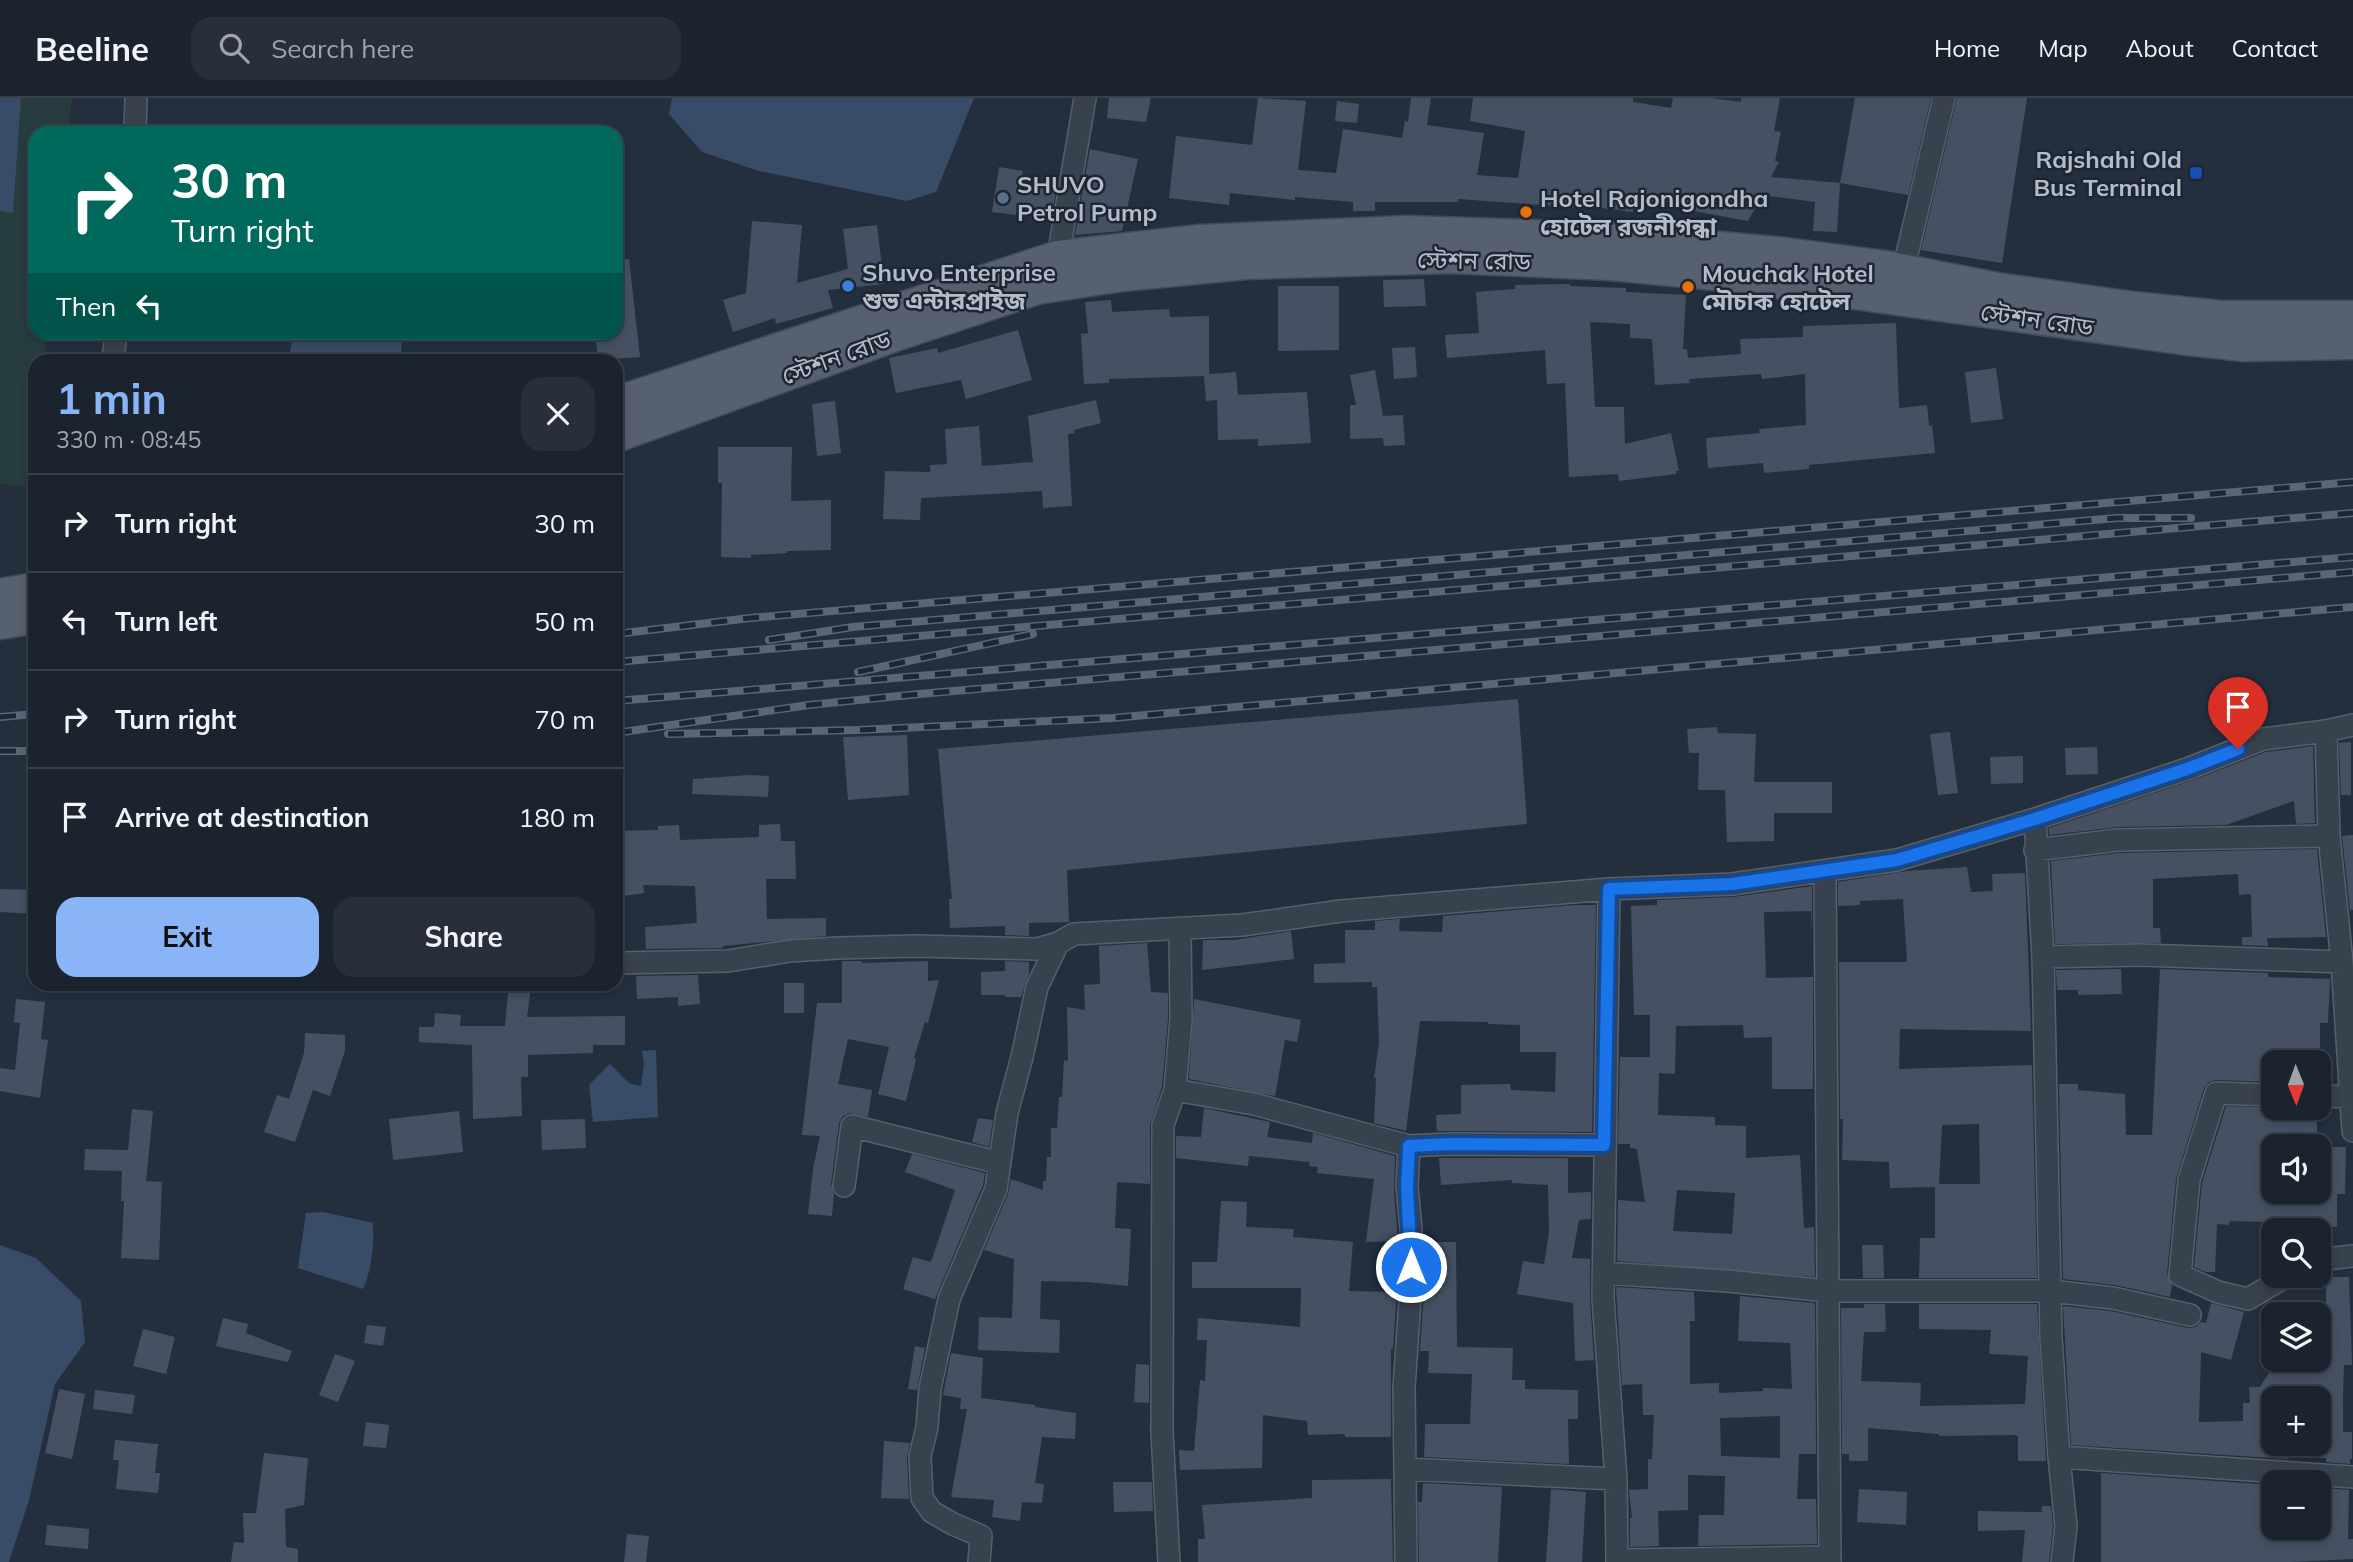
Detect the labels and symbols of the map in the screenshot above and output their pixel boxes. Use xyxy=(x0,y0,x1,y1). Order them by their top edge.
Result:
place label: Rajshahi Old Bus Terminal xyxy=(2034,144,2182,202)
marker: Rajshahi Old Bus Terminal xyxy=(2188,165,2204,181)
place label: SHUVO Petrol Pump xyxy=(1017,169,1157,227)
place label: Hotel Rajonigondha হোটেল রজনীগন্ধা xyxy=(1540,183,1768,241)
marker: SHUVO Petrol Pump xyxy=(995,190,1011,206)
marker: Hotel Rajonigondha হোটেল রজনীগন্ধা xyxy=(1518,204,1534,220)
street label: স্টেশন রোড xyxy=(1417,244,1532,276)
place label: Shuvo Enterprise শুভ এন্টারপ্রাইজ xyxy=(862,257,1056,315)
place label: Mouchak Hotel মৌচাক হোটেল xyxy=(1702,258,1874,316)
marker: Shuvo Enterprise শুভ এন্টারপ্রাইজ xyxy=(840,278,856,294)
marker: Mouchak Hotel মৌচাক হোটেল xyxy=(1680,279,1696,295)
street label: স্টেশন রোড xyxy=(1979,296,2096,342)
street label: স্টেশন রোড xyxy=(777,323,895,391)
pin xyxy=(2208,677,2268,749)
north arrow xyxy=(2261,1050,2331,1120)
position arrow xyxy=(1374,1230,1448,1304)

